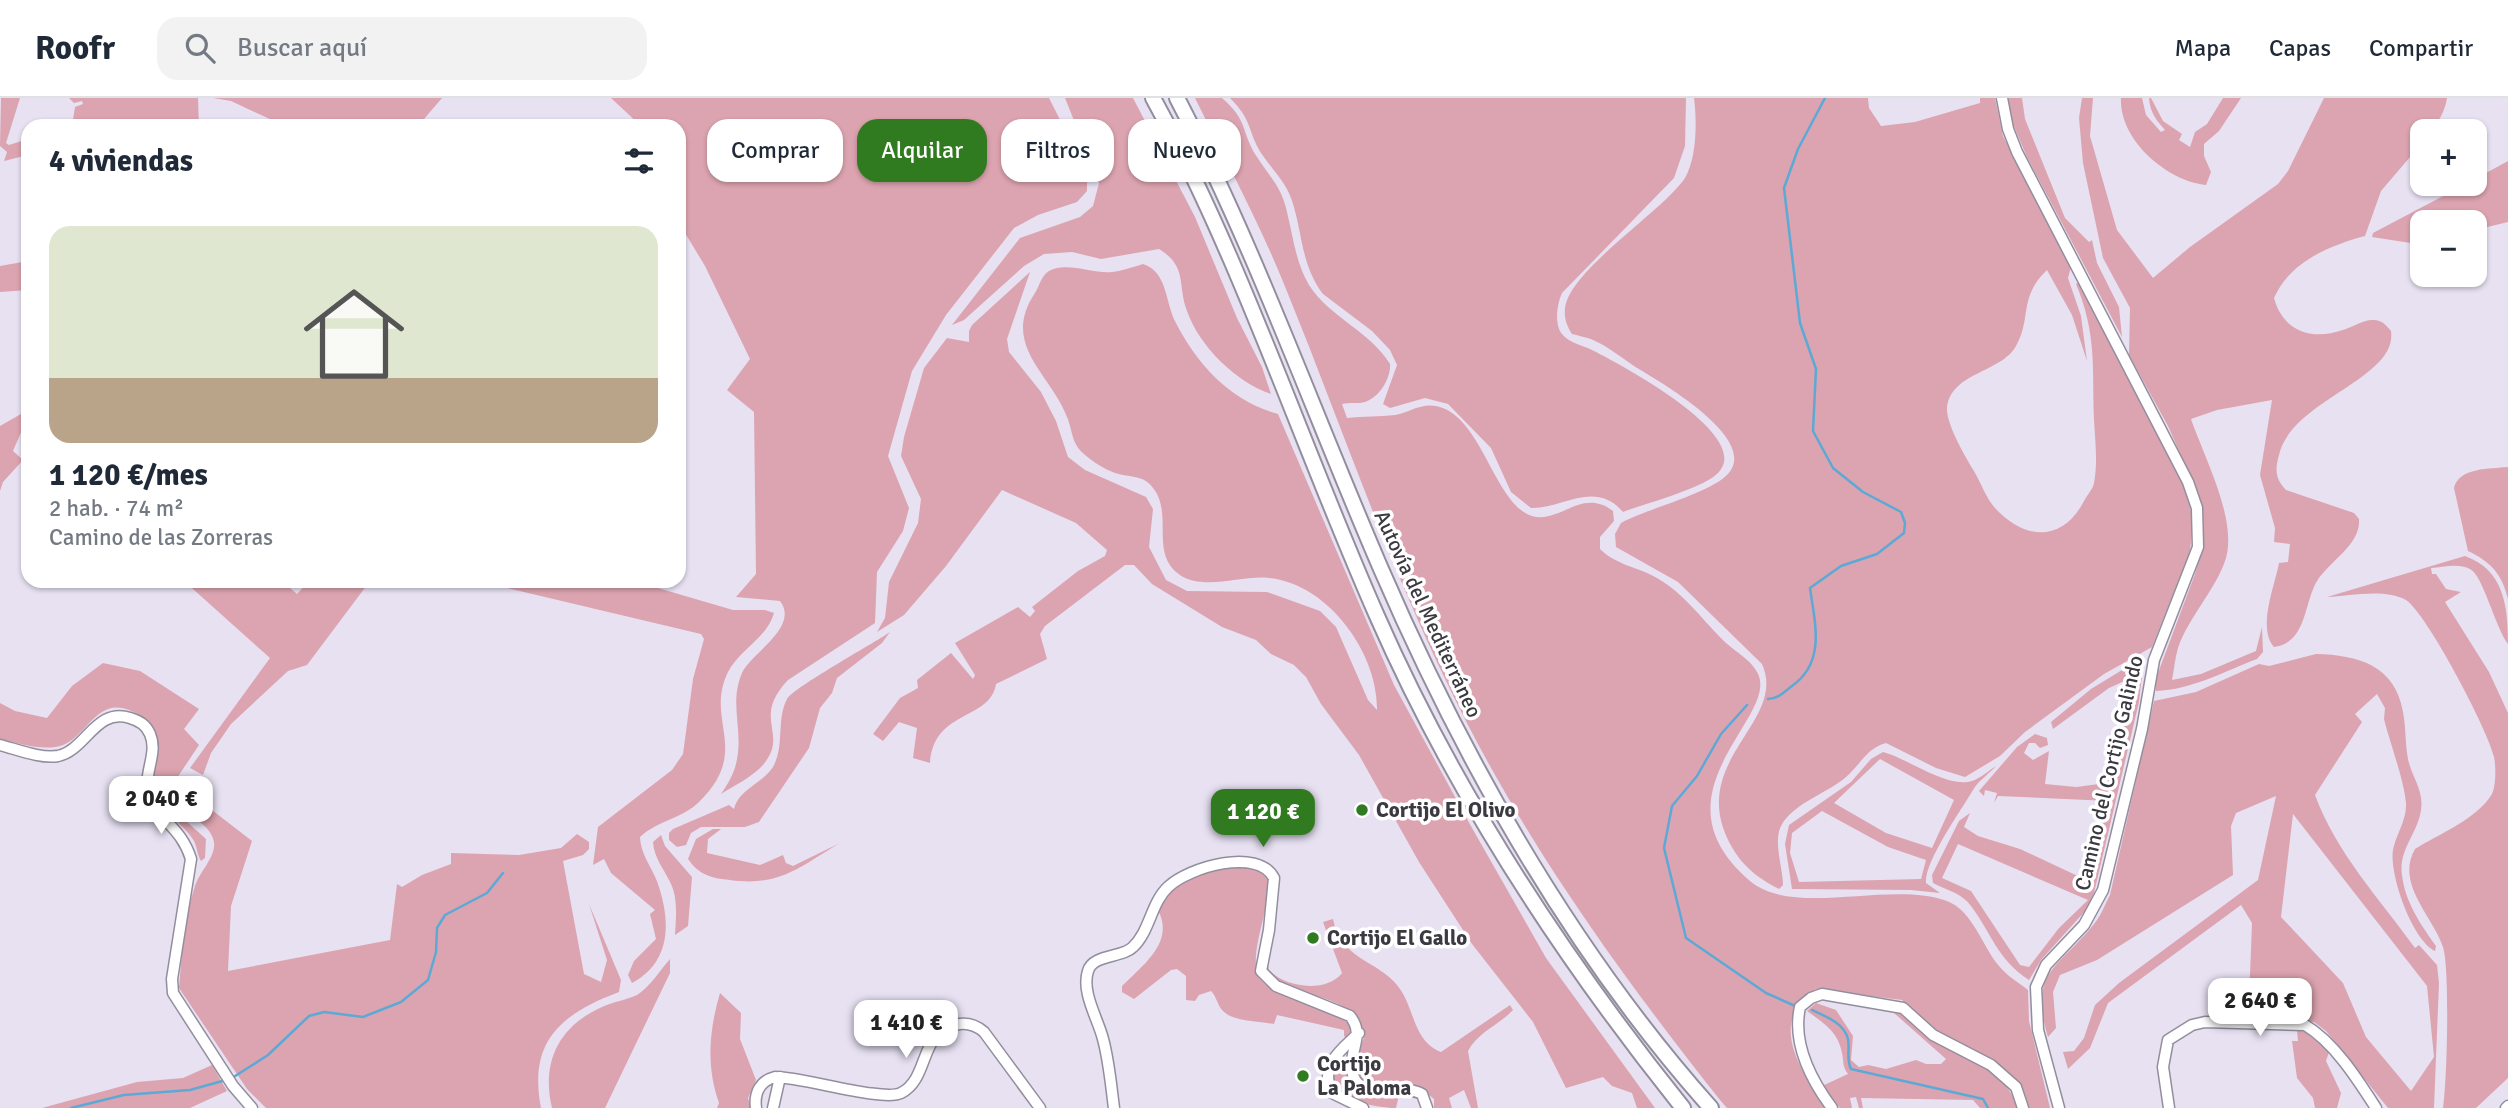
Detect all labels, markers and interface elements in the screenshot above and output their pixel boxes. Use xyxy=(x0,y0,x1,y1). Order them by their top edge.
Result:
search box xyxy=(157,17,647,80)
text: Roofr xyxy=(35,28,115,69)
icon: search xyxy=(181,29,219,67)
text: Buscar aquí xyxy=(237,32,367,64)
text: Mapa xyxy=(2175,33,2231,63)
text: Capas xyxy=(2269,33,2331,63)
text: Compartir xyxy=(2369,33,2473,63)
chip: Comprar xyxy=(707,119,843,182)
chip: Alquilar xyxy=(857,119,987,182)
chip: Filtros xyxy=(1001,119,1114,182)
chip: Nuevo xyxy=(1128,119,1241,182)
map controls xyxy=(2410,119,2487,287)
button: + xyxy=(2410,119,2487,196)
icon: filters xyxy=(620,142,658,180)
text: 4 viviendas xyxy=(49,143,193,180)
button: − xyxy=(2410,210,2487,287)
icon: home xyxy=(291,271,417,397)
text: 1 120 €/mes xyxy=(49,457,208,494)
text: 2 hab. · 74 m² xyxy=(49,494,184,523)
street label: Autovía del Mediterráneo xyxy=(1369,506,1487,722)
text: Camino de las Zorreras xyxy=(49,523,273,552)
street label: Camino del Cortijo Galindo xyxy=(2069,653,2149,893)
pin: 2 040 € xyxy=(96,776,226,836)
text: 2 040 € xyxy=(125,784,197,813)
pin: 1 120 € xyxy=(1198,790,1328,849)
text: 1 120 € xyxy=(1227,797,1299,826)
place label: Cortijo El Olivo xyxy=(1376,797,1515,823)
marker: Cortijo El Olivo xyxy=(1354,802,1370,818)
place label: Cortijo El Gallo xyxy=(1327,925,1467,951)
marker: Cortijo El Gallo xyxy=(1305,930,1321,946)
pin: 2 640 € xyxy=(2195,978,2325,1038)
text: 2 640 € xyxy=(2224,986,2296,1015)
pin: 1 410 € xyxy=(841,1000,971,1060)
text: 1 410 € xyxy=(870,1008,942,1037)
place label: Cortijo La Paloma xyxy=(1317,1051,1411,1101)
marker: Cortijo La Paloma xyxy=(1295,1068,1311,1084)

